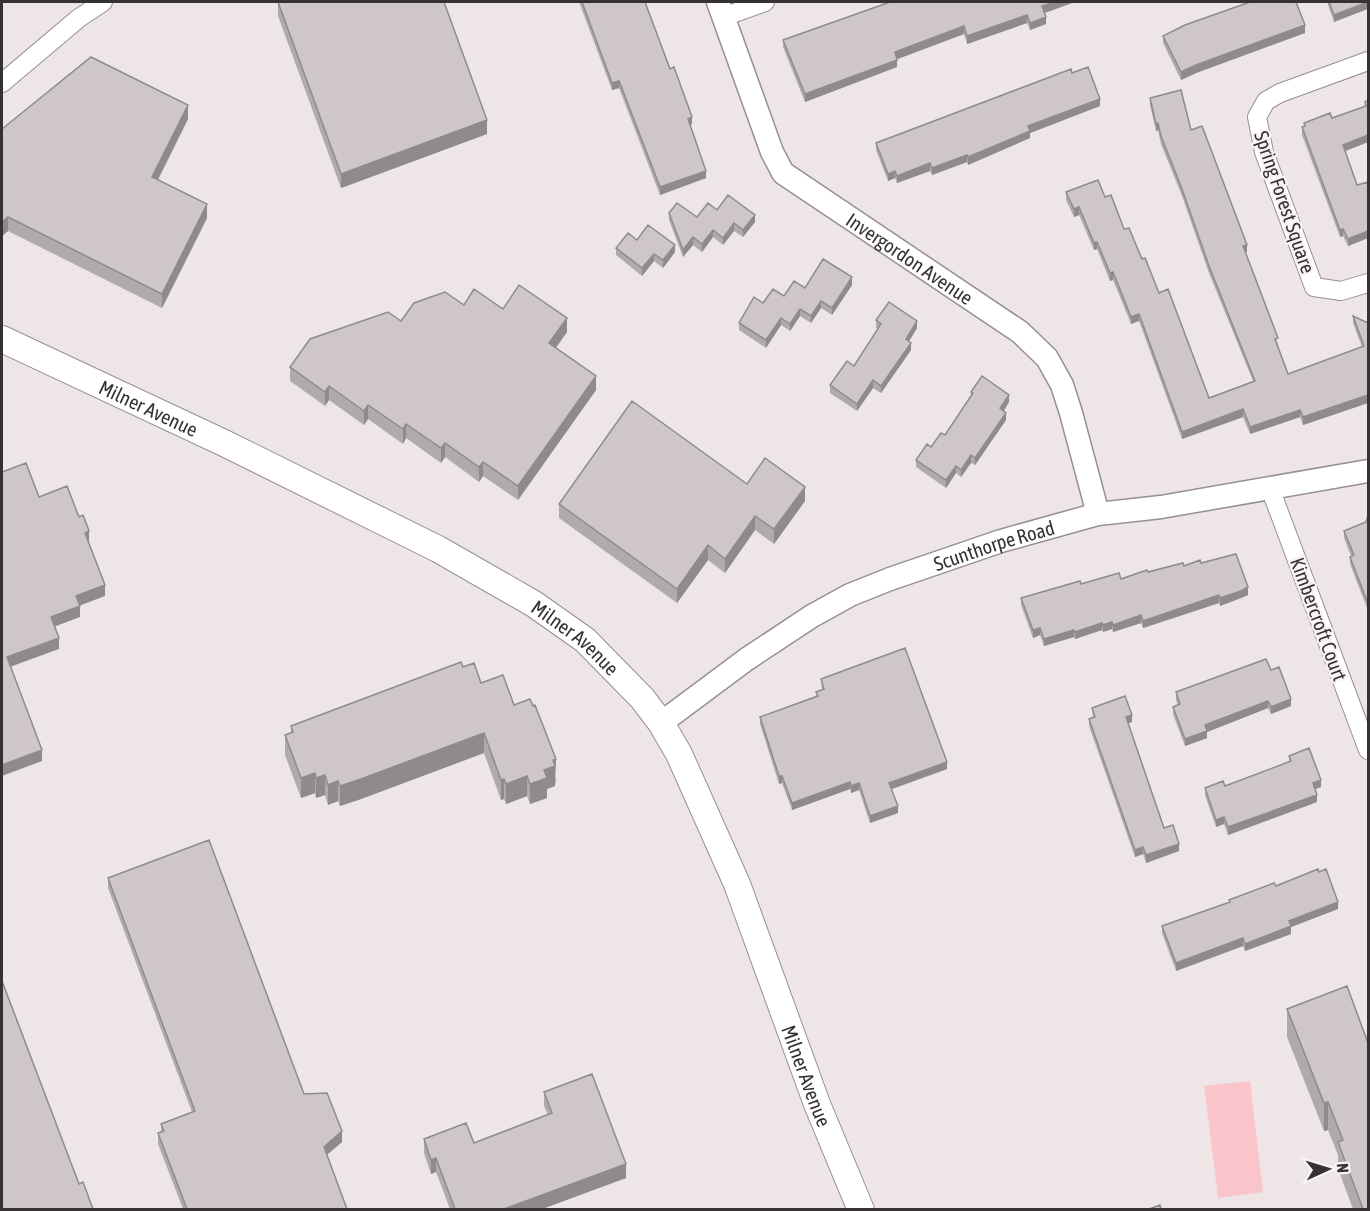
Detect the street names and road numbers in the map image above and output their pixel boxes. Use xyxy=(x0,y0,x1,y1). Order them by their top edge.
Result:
street label: Spring Forest Square xyxy=(1250,128,1320,276)
street label: Invergordon Avenue xyxy=(842,208,978,309)
street label: Milner Avenue xyxy=(96,375,202,441)
street label: Scunthorpe Road xyxy=(930,515,1057,575)
street label: Kimbercroft Court xyxy=(1286,554,1352,684)
street label: Milner Avenue xyxy=(528,595,624,679)
street label: Milner Avenue xyxy=(778,1022,836,1130)

